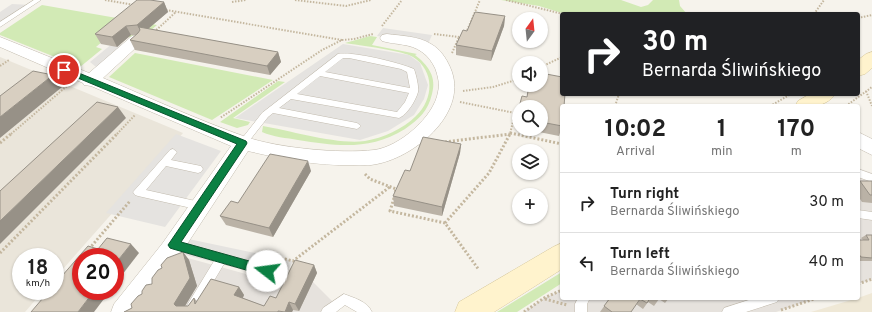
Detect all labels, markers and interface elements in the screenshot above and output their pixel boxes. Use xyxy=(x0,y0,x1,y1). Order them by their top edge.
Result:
north arrow xyxy=(512,12,548,48)
map controls xyxy=(512,12,548,224)
text: 30 m xyxy=(642,25,708,61)
icon: right xyxy=(576,28,628,80)
pin xyxy=(47,53,81,87)
button: sound xyxy=(512,56,548,92)
icon: arrive xyxy=(53,59,75,81)
text: Bernarda Śliwińskiego xyxy=(642,60,821,83)
button: search xyxy=(512,100,548,136)
text: 10:02 xyxy=(605,115,666,145)
text: 1 xyxy=(717,115,727,145)
text: 170 xyxy=(777,115,815,145)
button: layers xyxy=(512,144,548,180)
text: Arrival xyxy=(616,144,655,160)
text: min xyxy=(711,144,733,160)
text: m xyxy=(791,144,802,160)
text: Turn right xyxy=(610,185,679,204)
button: + xyxy=(512,188,548,224)
icon: right xyxy=(576,192,598,214)
text: 30 m xyxy=(809,193,844,212)
text: Bernarda Śliwińskiego xyxy=(610,204,740,220)
text: Turn left xyxy=(610,245,670,264)
speed limit sign: 20 xyxy=(72,248,124,300)
position arrow xyxy=(246,250,288,292)
icon: left xyxy=(576,252,598,274)
text: 40 m xyxy=(809,253,844,272)
text: 18 xyxy=(28,256,48,282)
text: Bernarda Śliwińskiego xyxy=(610,264,740,280)
text: km/h xyxy=(26,277,50,290)

